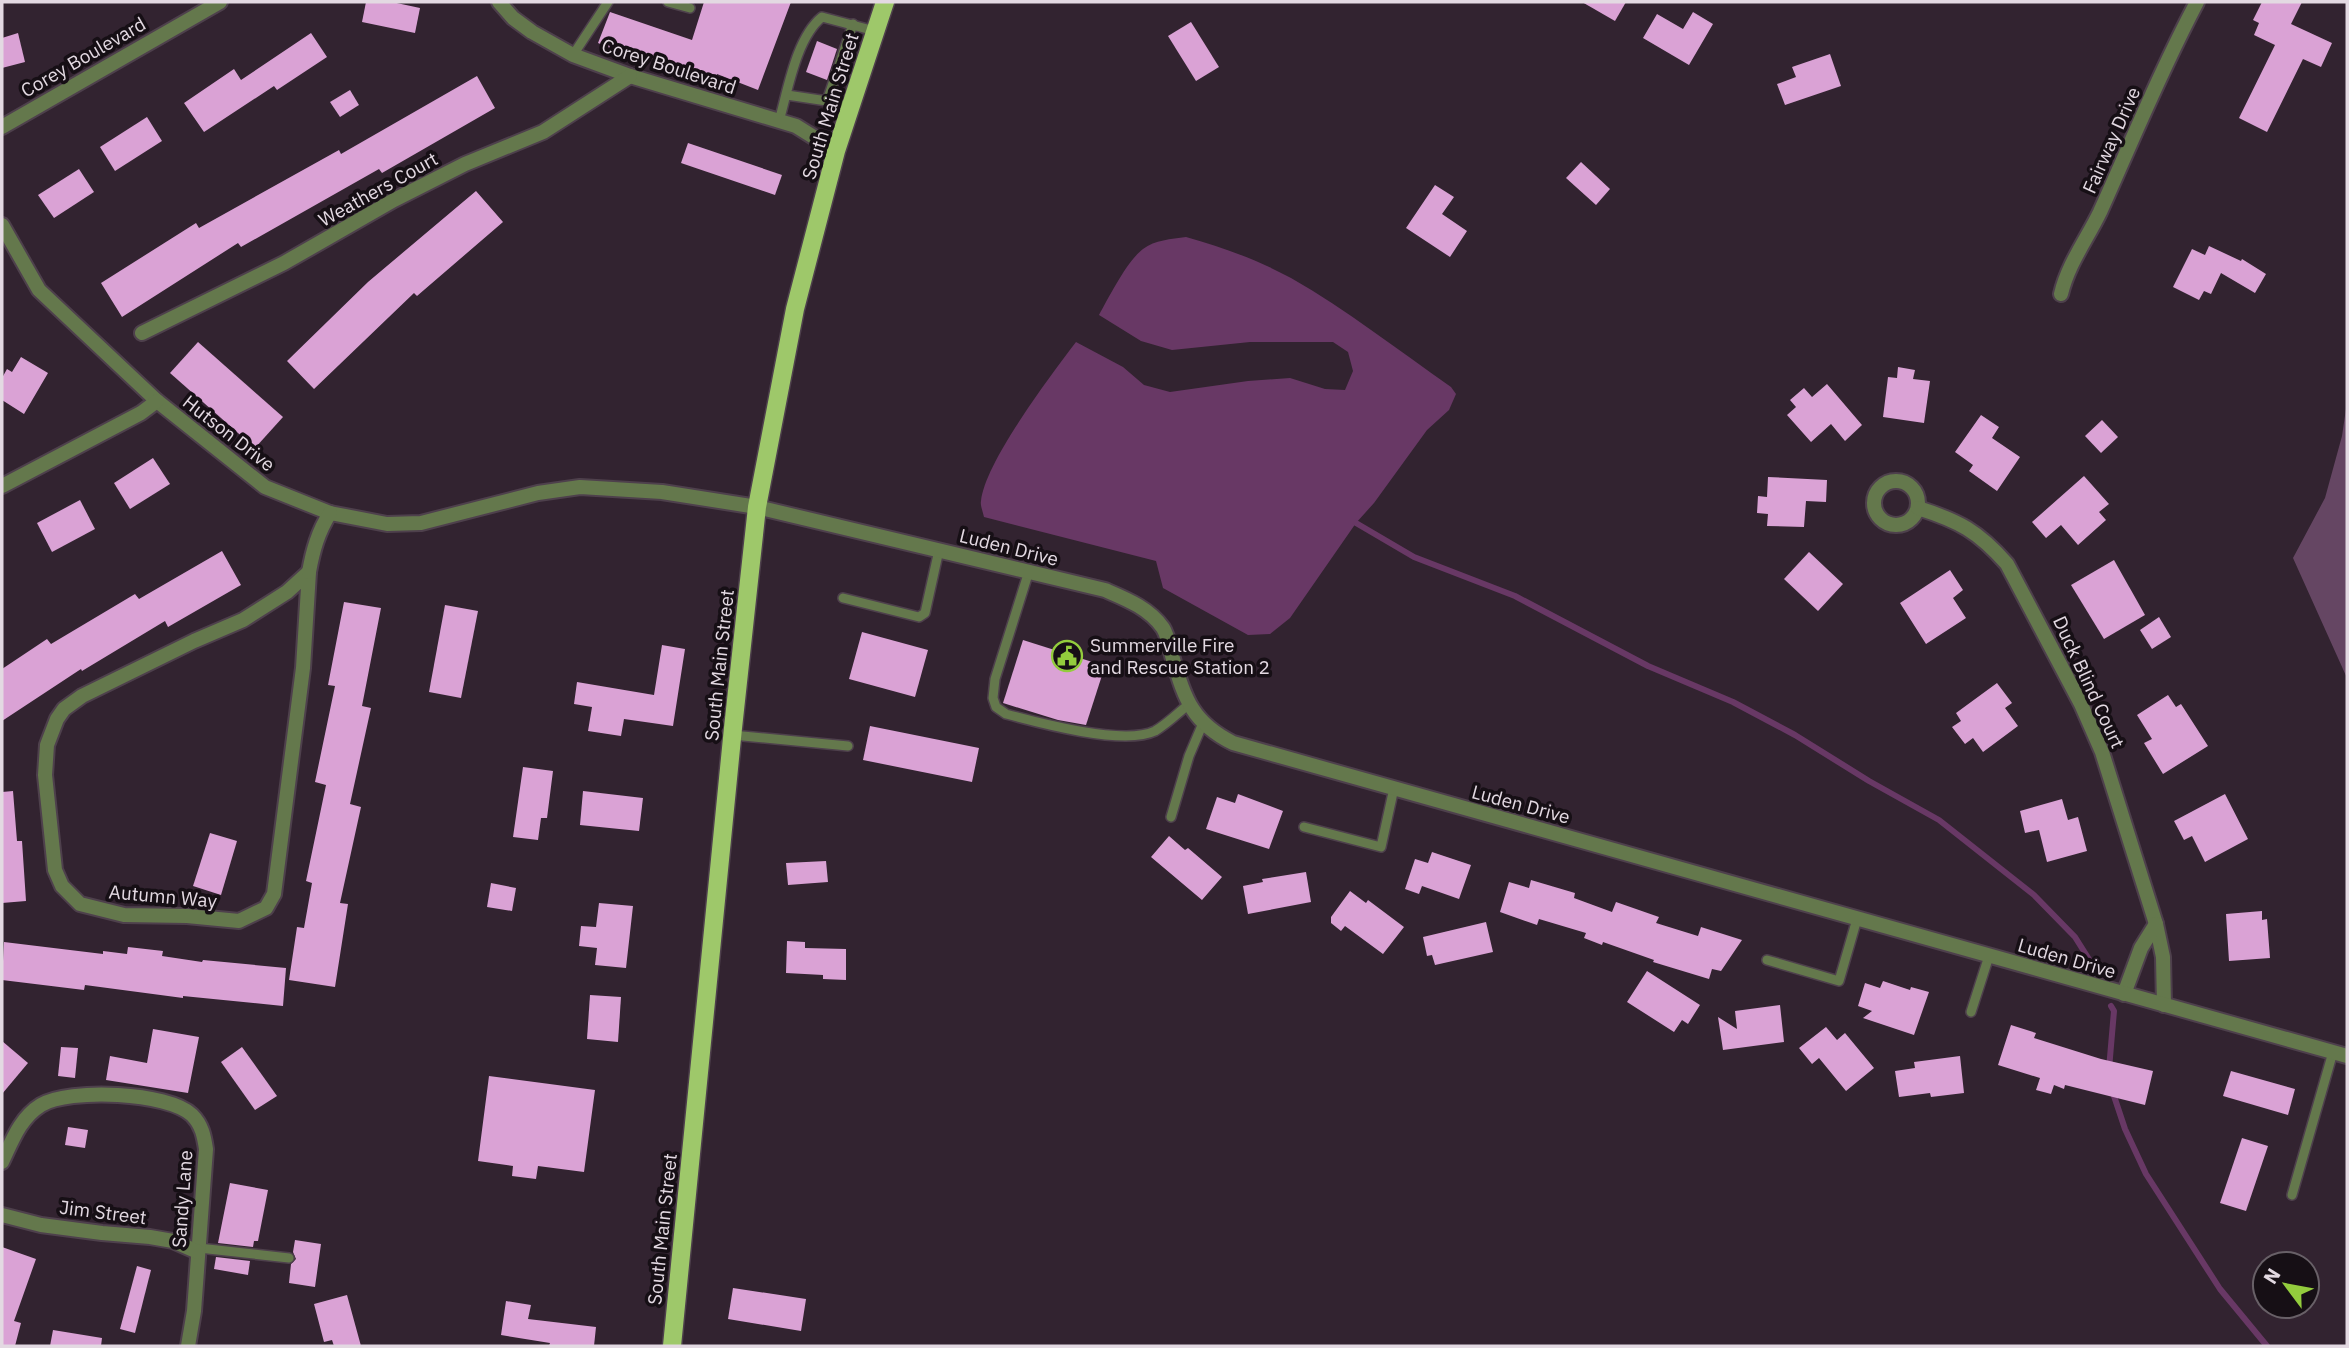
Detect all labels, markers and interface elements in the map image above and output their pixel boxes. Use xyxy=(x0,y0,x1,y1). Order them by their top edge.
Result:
street label: Corey Boulevard xyxy=(16,12,150,102)
street label: South Main Street xyxy=(796,30,864,182)
street label: Corey Boulevard xyxy=(599,33,739,99)
street label: Fairway Drive xyxy=(2077,83,2145,197)
street label: Weathers Court xyxy=(314,146,442,232)
street label: Hutson Drive xyxy=(178,390,280,476)
street label: Luden Drive xyxy=(957,523,1061,571)
street label: South Main Street xyxy=(699,588,739,742)
street label: Duck Blind Court xyxy=(2048,612,2130,752)
place label: Summerville Fire and Rescue Station 2 xyxy=(1090,633,1270,679)
public building icon: Summerville Fire and Rescue Station 2 xyxy=(1050,639,1084,673)
street label: Luden Drive xyxy=(1469,779,1573,829)
street label: Autumn Way xyxy=(108,879,219,913)
street label: Luden Drive xyxy=(2015,933,2119,983)
street label: Sandy Lane xyxy=(167,1149,197,1249)
street label: South Main Street xyxy=(642,1152,682,1306)
street label: Jim Street xyxy=(58,1195,148,1229)
north arrow xyxy=(2251,1250,2321,1320)
text: N xyxy=(2258,1264,2285,1288)

